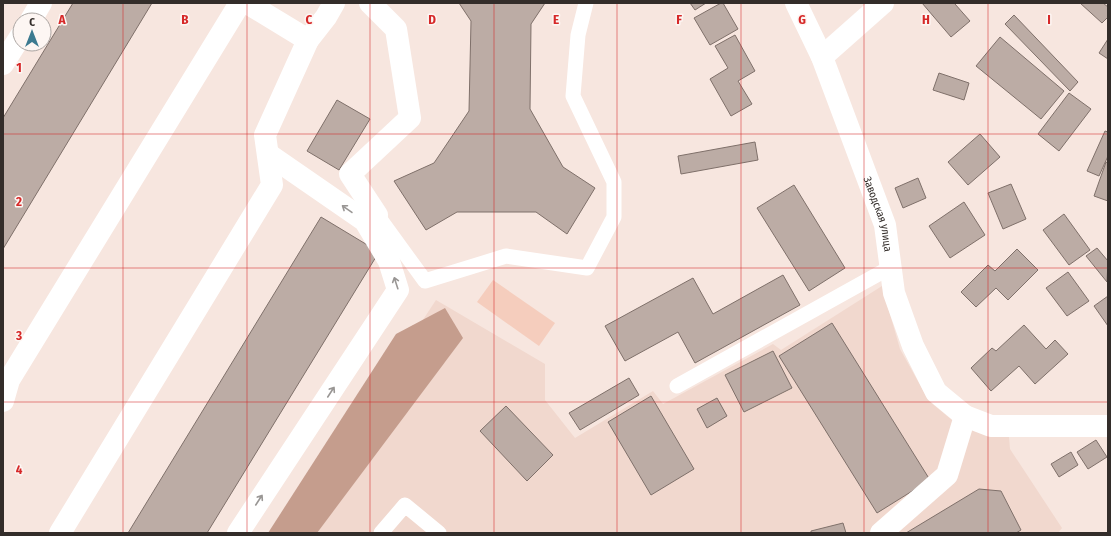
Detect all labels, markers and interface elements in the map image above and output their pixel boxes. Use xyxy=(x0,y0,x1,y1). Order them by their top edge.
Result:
north arrow xyxy=(12,12,52,52)
text: A xyxy=(57,12,66,27)
text: B xyxy=(181,12,189,27)
text: C xyxy=(306,12,313,27)
text: D xyxy=(428,12,436,27)
text: E xyxy=(553,12,559,27)
text: F xyxy=(676,12,682,27)
text: G xyxy=(798,12,806,27)
text: H xyxy=(922,12,930,27)
text: I xyxy=(1047,12,1051,27)
text: С xyxy=(29,16,35,29)
text: 1 xyxy=(16,60,22,75)
street label: Заводская улица xyxy=(860,175,894,252)
text: 2 xyxy=(15,194,22,209)
one-way arrow xyxy=(342,205,353,213)
one-way arrow xyxy=(392,276,399,289)
text: 3 xyxy=(15,328,22,343)
one-way arrow xyxy=(327,387,335,398)
text: 4 xyxy=(16,462,23,477)
one-way arrow xyxy=(255,495,263,506)

